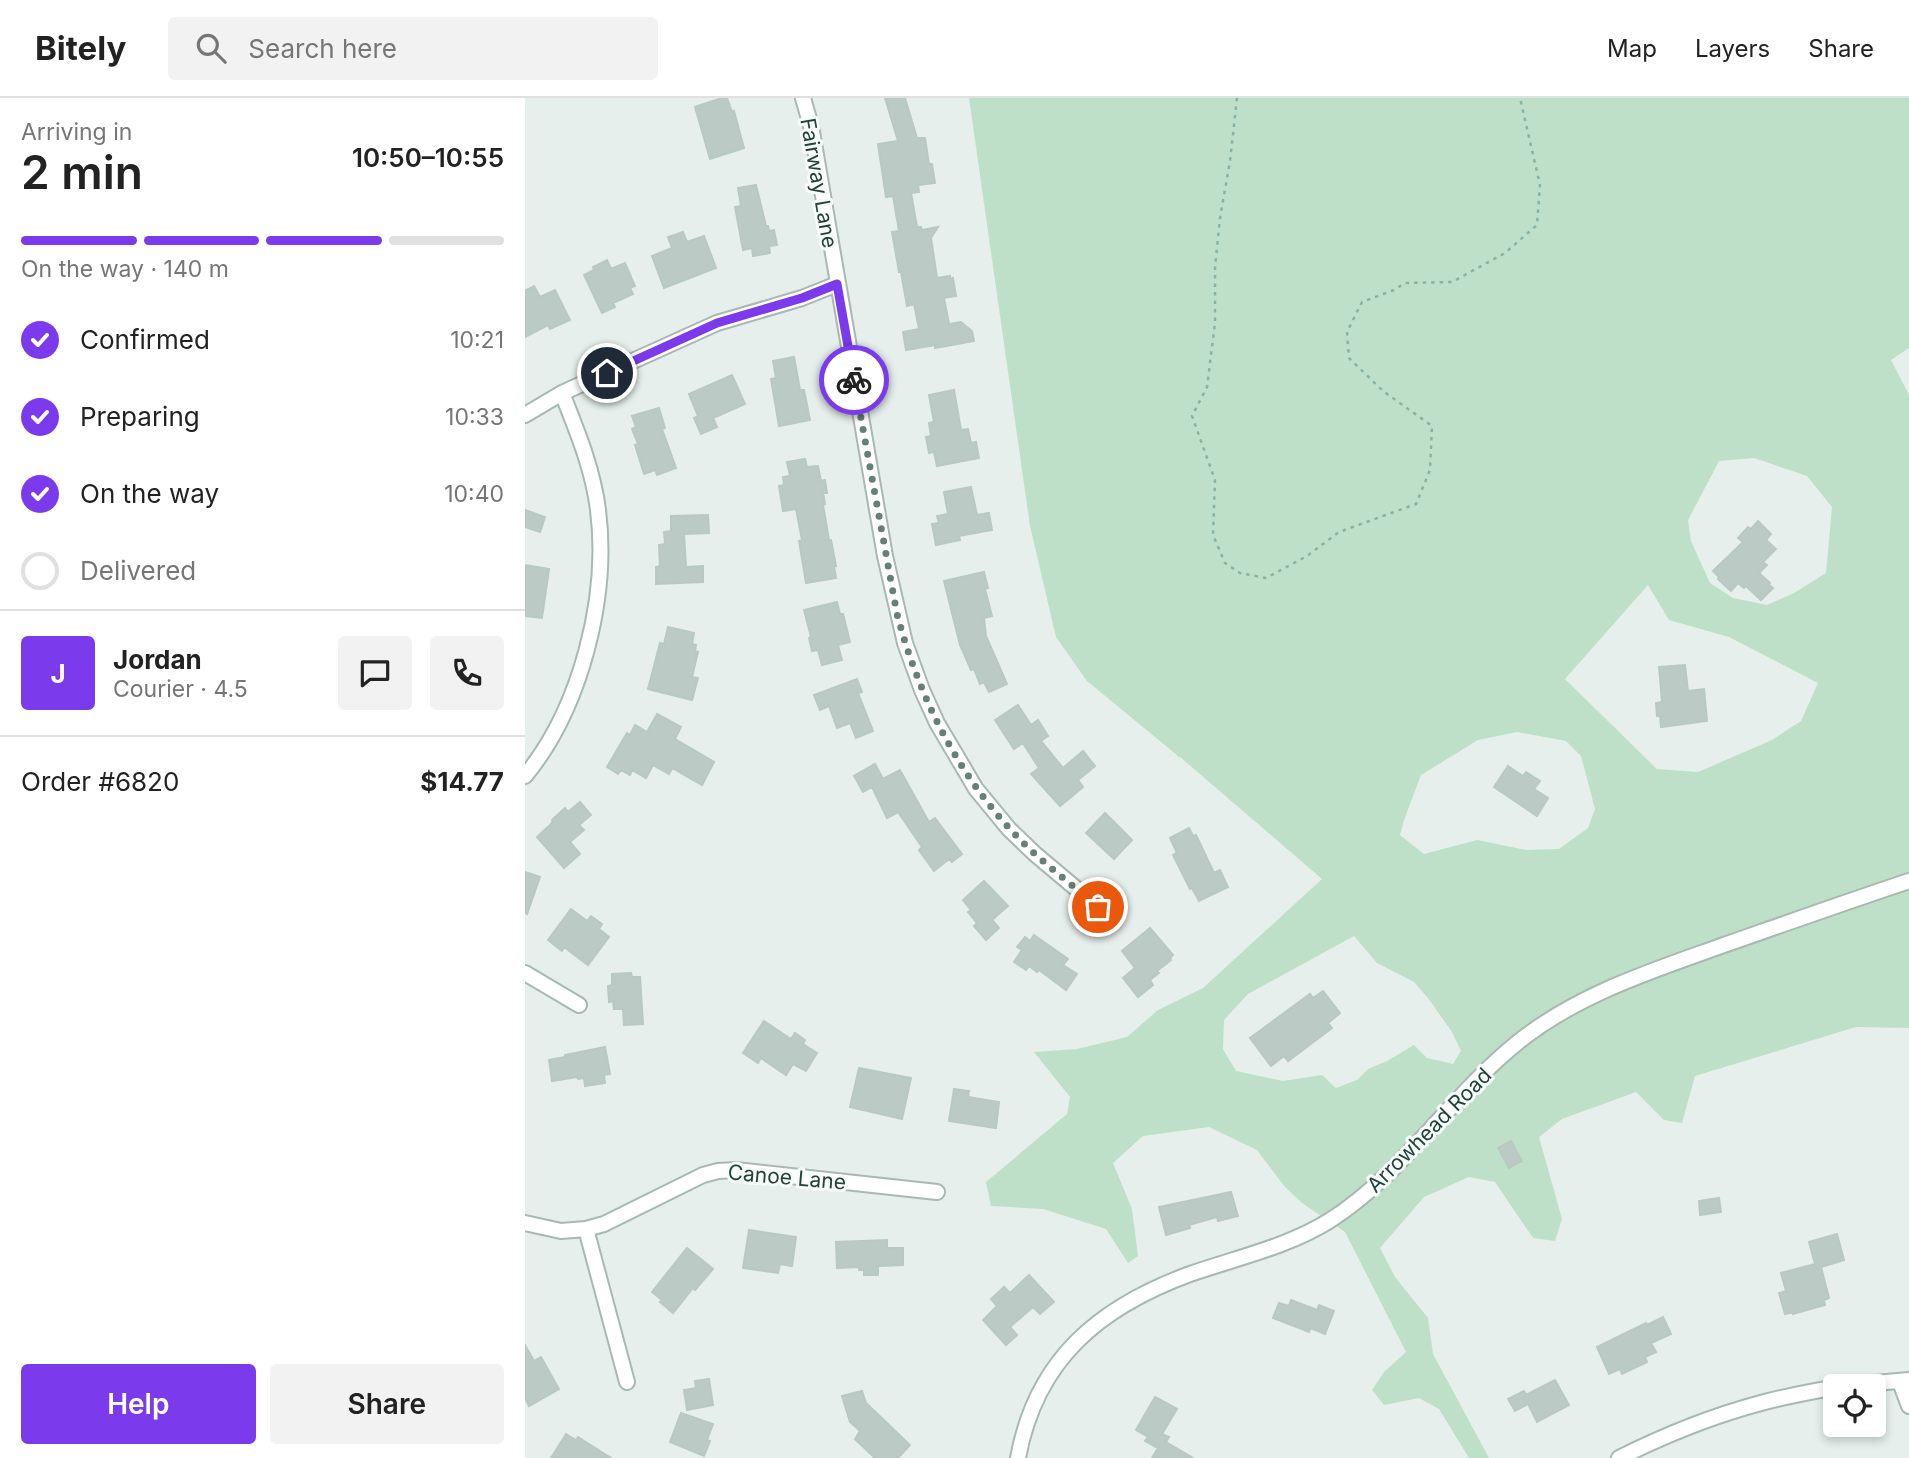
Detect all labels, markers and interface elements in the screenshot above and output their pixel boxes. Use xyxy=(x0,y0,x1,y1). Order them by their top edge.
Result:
search box xyxy=(168,17,658,80)
text: Bitely xyxy=(35,28,126,68)
icon: search xyxy=(192,29,230,67)
text: Search here xyxy=(248,33,397,64)
text: Map xyxy=(1607,34,1657,63)
text: Layers xyxy=(1695,34,1770,63)
text: Share xyxy=(1808,34,1874,63)
street label: Fairway Lane xyxy=(795,116,843,250)
text: Arriving in xyxy=(21,118,132,146)
text: 10:50–10:55 xyxy=(352,142,504,173)
text: 2 min xyxy=(21,144,143,200)
text: On the way · 140 m xyxy=(21,255,229,283)
icon: check xyxy=(21,321,59,359)
text: Confirmed xyxy=(80,324,210,355)
text: 10:21 xyxy=(450,326,504,354)
pin xyxy=(577,343,637,403)
courier xyxy=(819,345,889,415)
icon: home xyxy=(588,354,626,392)
icon: bike xyxy=(835,361,873,399)
icon: check xyxy=(21,398,59,436)
text: Preparing xyxy=(80,401,200,432)
text: 10:33 xyxy=(445,403,504,431)
icon: check xyxy=(21,475,59,513)
text: On the way xyxy=(80,478,219,509)
text: 10:40 xyxy=(444,480,504,508)
text: Delivered xyxy=(80,555,196,586)
button: chat xyxy=(338,636,412,710)
button: phone xyxy=(430,636,504,710)
text: Jordan xyxy=(113,644,202,675)
text: J xyxy=(50,658,66,689)
text: Courier · 4.5 xyxy=(113,675,248,703)
text: Order #6820 xyxy=(21,766,179,797)
text: $14.77 xyxy=(420,766,504,797)
pin xyxy=(1068,877,1128,937)
icon: bag xyxy=(1079,888,1117,926)
street label: Arrowhead Road xyxy=(1362,1063,1496,1197)
street label: Canoe Lane xyxy=(727,1159,847,1195)
button: Help xyxy=(21,1364,256,1444)
button: Share xyxy=(270,1364,504,1444)
map controls xyxy=(1823,1374,1886,1437)
button: locate xyxy=(1823,1374,1886,1437)

